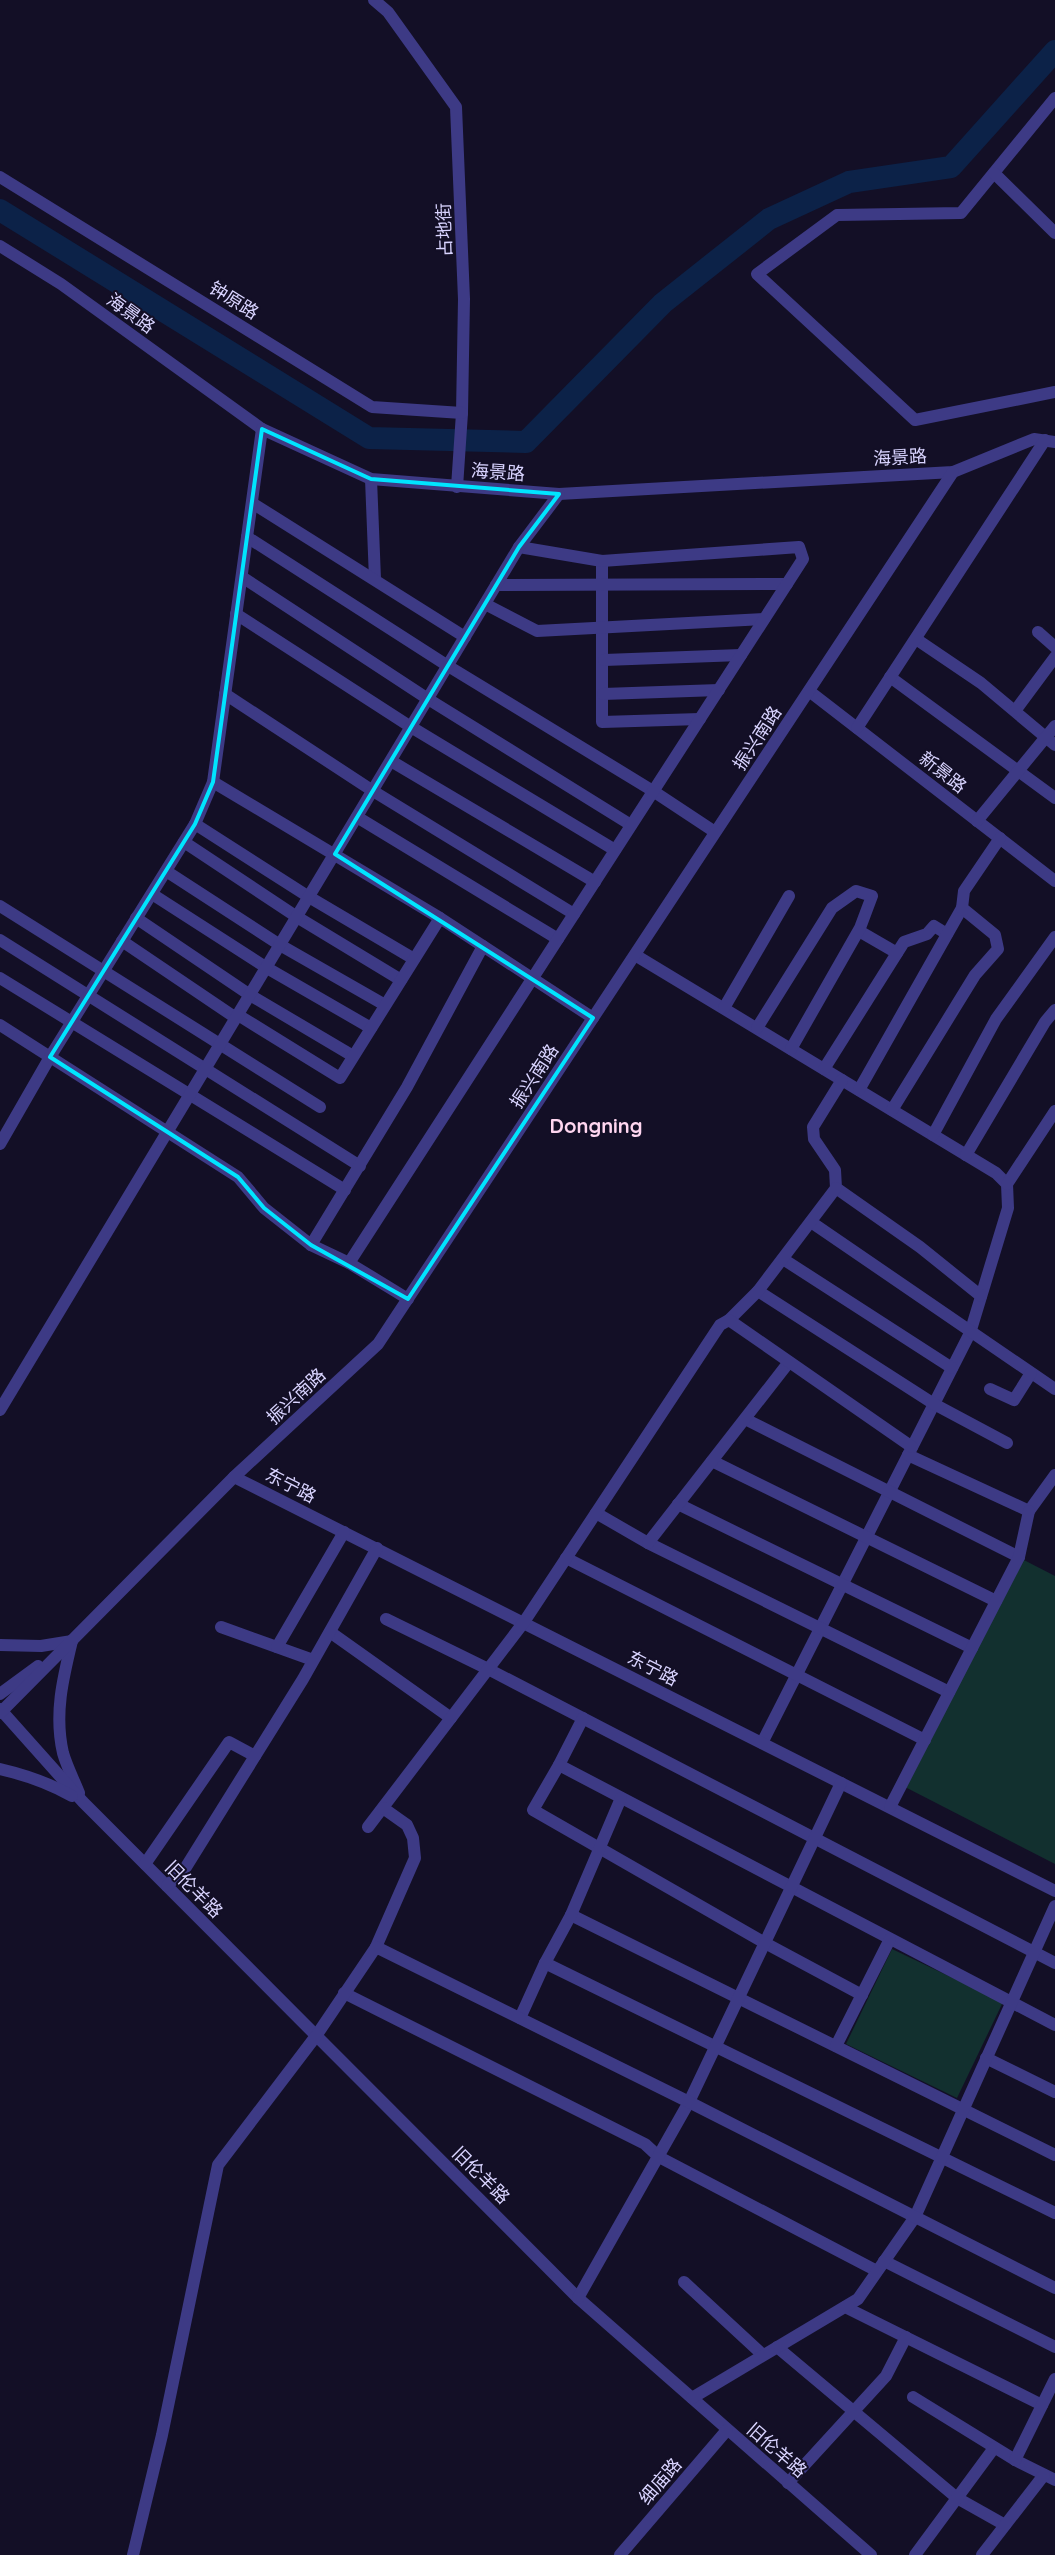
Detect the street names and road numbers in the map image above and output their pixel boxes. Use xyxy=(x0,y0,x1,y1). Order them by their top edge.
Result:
street label: 占地街 xyxy=(432,203,456,257)
street label: 钟原路 xyxy=(205,276,263,324)
street label: 海景路 xyxy=(102,288,160,338)
street label: 海景路 xyxy=(872,444,928,470)
street label: 海景路 xyxy=(470,459,526,485)
street label: 振兴南路 xyxy=(728,702,786,774)
street label: 新景路 xyxy=(915,746,971,798)
street label: 振兴南路 xyxy=(505,1040,563,1112)
street label: 振兴南路 xyxy=(262,1363,330,1429)
street label: 东宁路 xyxy=(262,1462,320,1508)
street label: 东宁路 xyxy=(624,1645,682,1691)
street label: 旧伦羊路 xyxy=(160,1855,228,1923)
street label: 旧伦羊路 xyxy=(447,2141,515,2209)
street label: 旧伦羊路 xyxy=(742,2418,812,2482)
street label: 细庙路 xyxy=(634,2453,686,2509)

